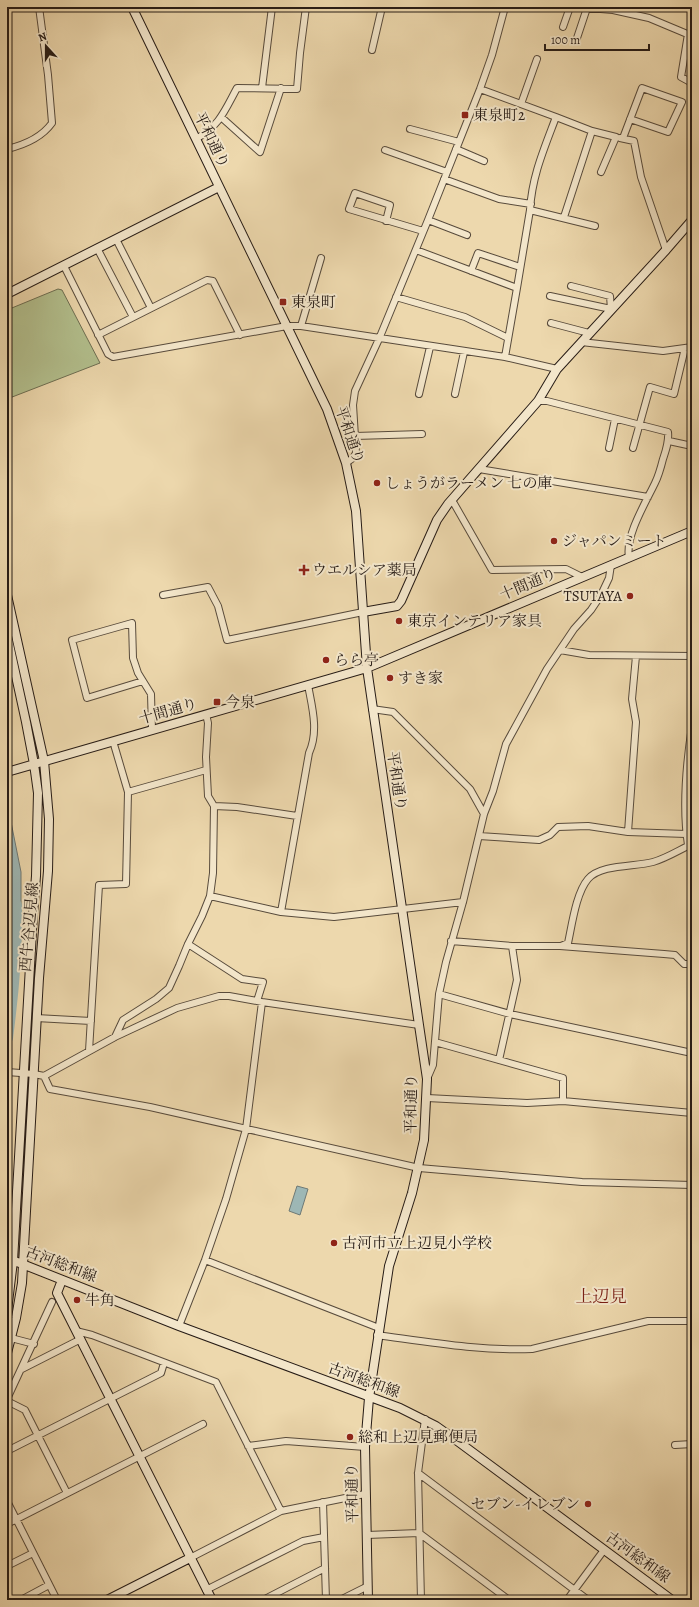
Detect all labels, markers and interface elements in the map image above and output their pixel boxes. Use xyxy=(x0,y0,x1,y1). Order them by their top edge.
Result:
north arrow xyxy=(26,26,66,66)
scale bar xyxy=(545,26,649,52)
text: N xyxy=(36,29,49,46)
text: 100 m xyxy=(551,32,580,48)
place label: 東泉町2 xyxy=(473,105,525,125)
street label: 平和通り xyxy=(190,109,234,171)
marker: 東泉町2 xyxy=(460,110,470,120)
place label: 東泉町 xyxy=(291,292,336,312)
marker: 東泉町 xyxy=(278,297,288,307)
street label: 平和通り xyxy=(331,403,369,467)
place label: しょうがラーメン 七の庫 xyxy=(385,473,552,493)
marker: しょうがラーメン 七の庫 xyxy=(372,478,382,488)
place label: ジャパンミート xyxy=(562,531,667,551)
marker: ジャパンミート xyxy=(549,536,559,546)
place label: ウエルシア薬局 xyxy=(312,560,417,580)
street label: 十間通り xyxy=(496,563,560,605)
marker: ウエルシア薬局 xyxy=(299,565,309,575)
place label: TSUTAYA xyxy=(563,586,622,606)
marker: TSUTAYA xyxy=(625,591,635,601)
place label: 東京インテリア家具 xyxy=(407,611,542,631)
marker: 東京インテリア家具 xyxy=(394,616,404,626)
place label: らら亭 xyxy=(334,650,379,670)
marker: らら亭 xyxy=(321,655,331,665)
place label: すき家 xyxy=(398,668,443,688)
marker: すき家 xyxy=(385,673,395,683)
place label: 今泉 xyxy=(225,692,255,712)
street label: 十間通り xyxy=(136,693,200,729)
marker: 今泉 xyxy=(212,697,222,707)
street label: 平和通り xyxy=(383,750,411,812)
street label: 西牛谷辺見線 xyxy=(15,881,43,973)
street label: 平和通り xyxy=(400,1074,422,1134)
place label: 古河市立上辺見小学校 xyxy=(342,1233,492,1253)
marker: 古河市立上辺見小学校 xyxy=(329,1238,339,1248)
street label: 古河総和線 xyxy=(22,1241,100,1287)
district label: 上辺見 xyxy=(576,1285,627,1308)
place label: 牛角 xyxy=(85,1290,115,1310)
marker: 牛角 xyxy=(72,1295,82,1305)
street label: 古河総和線 xyxy=(325,1358,403,1402)
place label: 総和上辺見郵便局 xyxy=(358,1427,478,1447)
marker: 総和上辺見郵便局 xyxy=(345,1432,355,1442)
street label: 平和通り xyxy=(341,1463,363,1523)
place label: セブン-イレブン xyxy=(470,1494,580,1514)
marker: セブン-イレブン xyxy=(583,1499,593,1509)
street label: 古河総和線 xyxy=(602,1527,674,1587)

